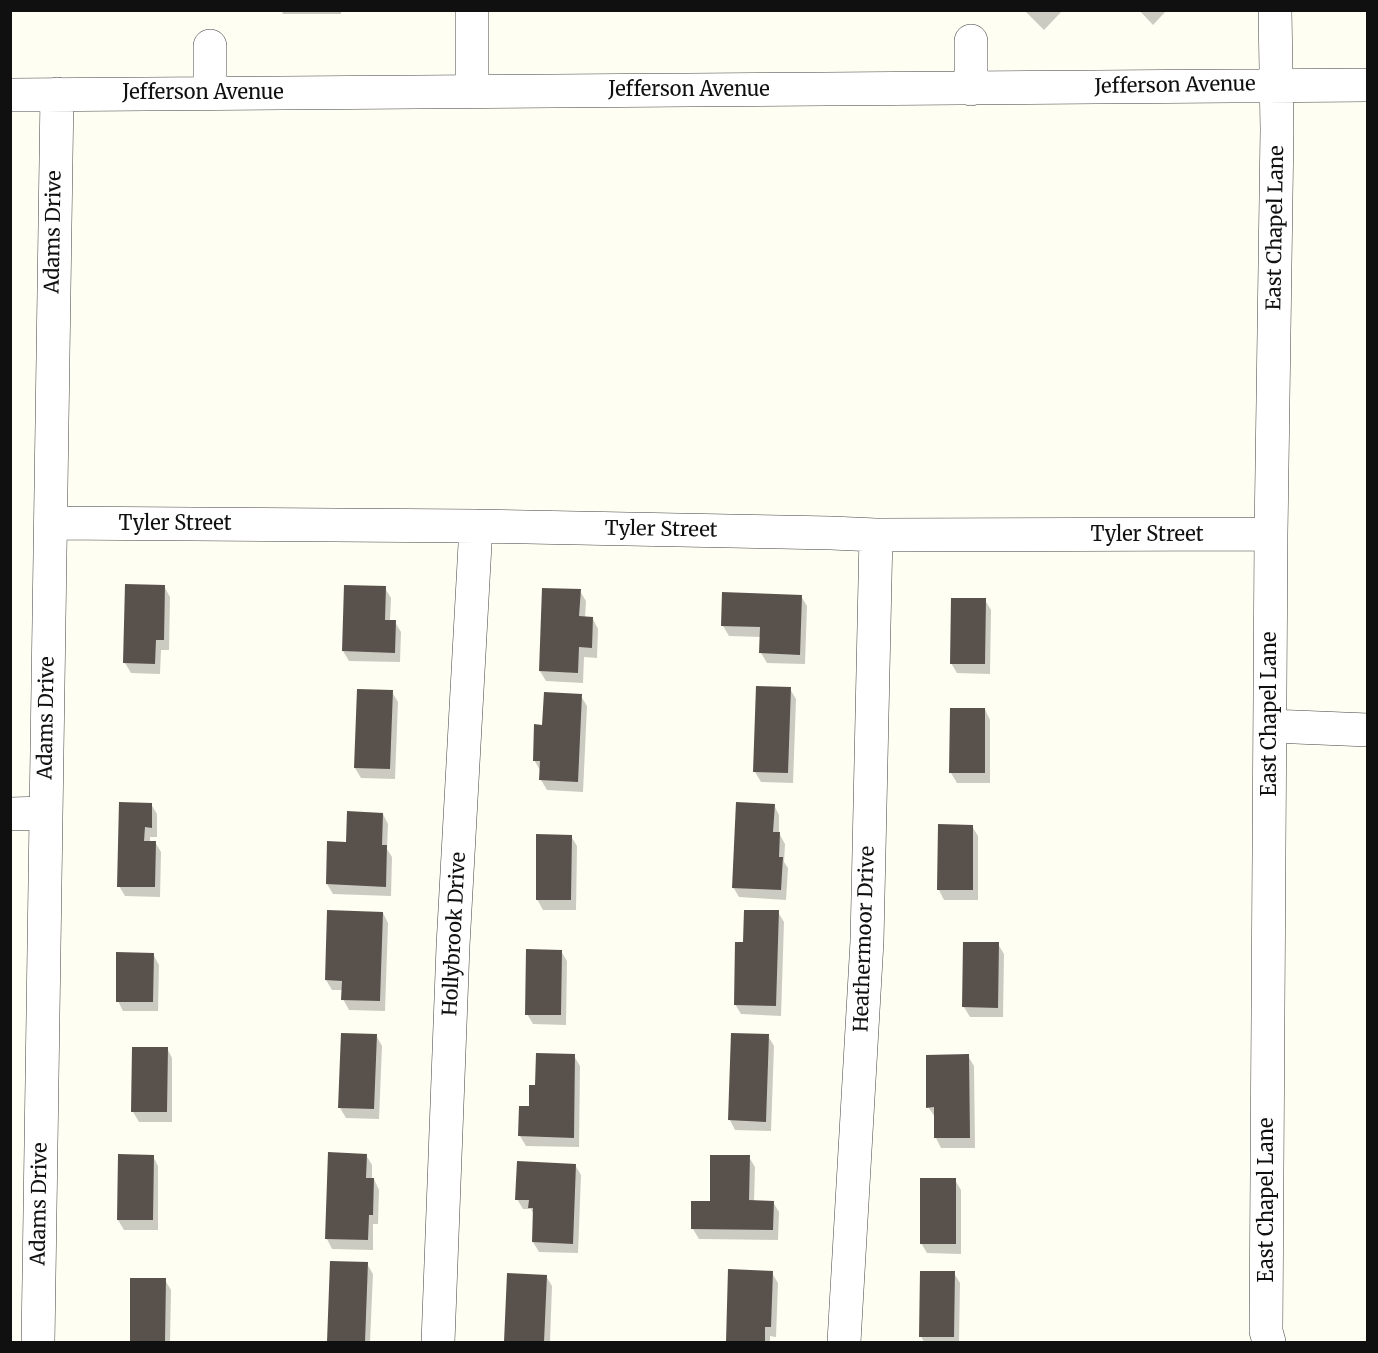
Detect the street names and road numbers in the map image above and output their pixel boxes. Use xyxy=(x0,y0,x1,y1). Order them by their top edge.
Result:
street label: Jefferson Avenue xyxy=(1094,73,1256,99)
street label: Jefferson Avenue xyxy=(608,78,770,102)
street label: Jefferson Avenue xyxy=(122,81,284,105)
street label: East Chapel Lane xyxy=(1263,145,1289,311)
street label: Adams Drive xyxy=(41,170,67,294)
street label: Tyler Street xyxy=(119,512,231,536)
street label: Tyler Street xyxy=(604,517,718,543)
street label: Tyler Street xyxy=(1091,523,1203,547)
street label: East Chapel Lane xyxy=(1258,632,1282,796)
street label: Adams Drive xyxy=(34,656,60,780)
street label: Heathermoor Drive xyxy=(850,846,880,1032)
street label: Hollybrook Drive xyxy=(439,851,471,1017)
street label: East Chapel Lane xyxy=(1255,1118,1279,1282)
street label: Adams Drive xyxy=(27,1142,53,1266)

